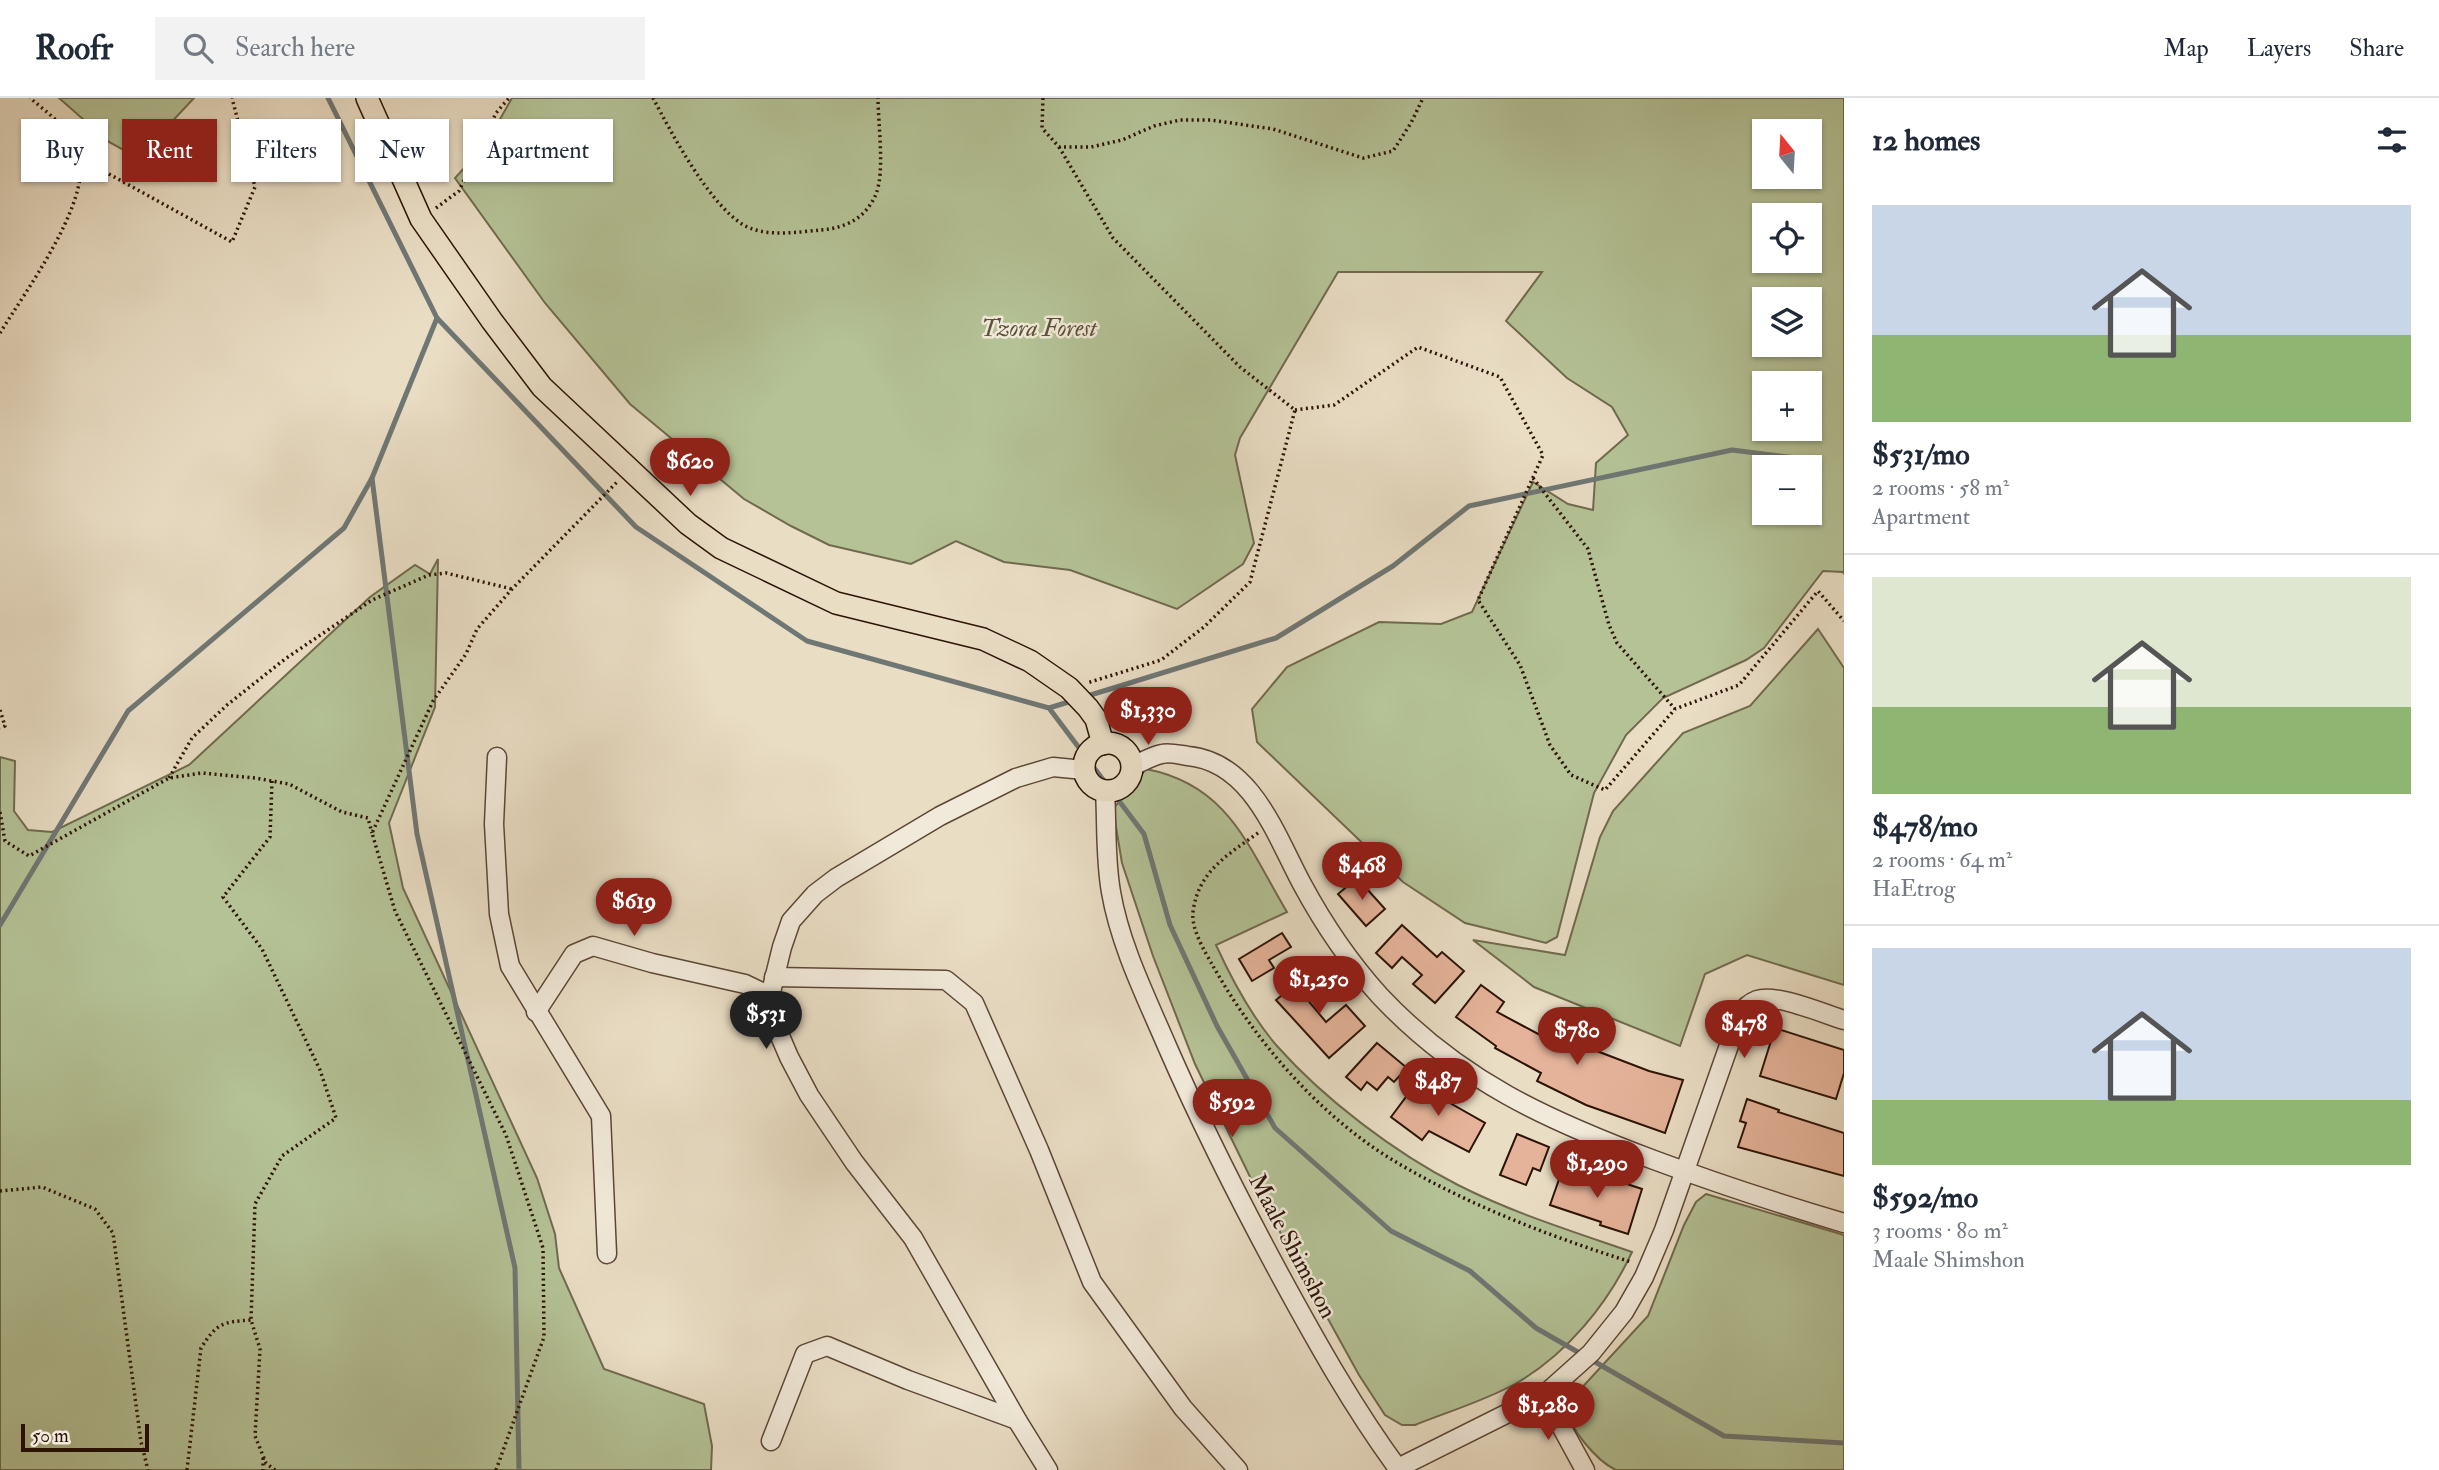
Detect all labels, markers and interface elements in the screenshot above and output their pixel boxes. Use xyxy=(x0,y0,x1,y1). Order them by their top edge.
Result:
search box xyxy=(155,17,645,80)
text: Roofr xyxy=(35,28,113,69)
icon: search xyxy=(179,29,217,67)
text: Search here xyxy=(235,32,355,64)
text: Map xyxy=(2164,33,2209,64)
text: Layers xyxy=(2247,33,2311,64)
text: Share xyxy=(2349,33,2404,64)
chip: Buy xyxy=(21,119,108,182)
chip: Rent xyxy=(122,119,217,182)
chip: Filters xyxy=(231,119,341,182)
chip: New xyxy=(355,119,449,182)
chip: Apartment xyxy=(463,119,613,182)
north arrow xyxy=(1752,119,1822,189)
map controls xyxy=(1752,119,1822,525)
icon: filters xyxy=(2373,121,2411,159)
text: 12 homes xyxy=(1872,122,1980,159)
button: locate xyxy=(1752,203,1822,273)
icon: home xyxy=(2079,250,2205,376)
button: layers xyxy=(1752,287,1822,357)
park label: Tzora Forest xyxy=(981,313,1098,344)
button: + xyxy=(1752,371,1822,441)
text: $531/mo xyxy=(1872,436,1970,473)
pin: $620 xyxy=(649,438,731,498)
text: $620 xyxy=(666,446,714,475)
button: − xyxy=(1752,455,1822,525)
text: 2 rooms · 58 m² xyxy=(1872,473,2009,502)
text: Apartment xyxy=(1872,502,1970,531)
icon: home xyxy=(2079,622,2205,748)
pin: $1,330 xyxy=(1091,688,1205,747)
text: $1,330 xyxy=(1120,695,1176,724)
text: $478/mo xyxy=(1872,808,1978,845)
pin: $468 xyxy=(1321,842,1403,902)
text: 2 rooms · 64 m² xyxy=(1872,845,2012,874)
text: $468 xyxy=(1338,850,1386,879)
text: HaEtrog xyxy=(1872,874,1955,903)
pin: $619 xyxy=(593,878,675,938)
text: $619 xyxy=(612,886,656,915)
pin: $1,250 xyxy=(1262,956,1376,1016)
text: $1,250 xyxy=(1289,964,1349,993)
pin: $531 xyxy=(725,992,807,1051)
icon: home xyxy=(2079,993,2205,1119)
text: $531 xyxy=(746,999,786,1028)
pin: $478 xyxy=(1703,1000,1785,1060)
pin: $780 xyxy=(1536,1007,1618,1067)
text: $478 xyxy=(1721,1008,1767,1037)
text: $780 xyxy=(1554,1015,1600,1044)
pin: $487 xyxy=(1397,1058,1479,1118)
text: $487 xyxy=(1415,1066,1461,1095)
pin: $592 xyxy=(1191,1080,1273,1139)
text: $592 xyxy=(1209,1087,1255,1116)
pin: $1,290 xyxy=(1540,1140,1654,1200)
text: $1,290 xyxy=(1566,1148,1628,1177)
street label: Maale Shimshon xyxy=(1241,1169,1344,1324)
text: $592/mo xyxy=(1872,1179,1978,1216)
text: 3 rooms · 80 m² xyxy=(1872,1216,2008,1245)
text: Maale Shimshon xyxy=(1872,1245,2025,1274)
pin: $1,280 xyxy=(1491,1382,1605,1442)
text: $1,280 xyxy=(1518,1390,1578,1419)
scale bar xyxy=(21,1421,149,1453)
text: 50 m xyxy=(32,1424,69,1448)

